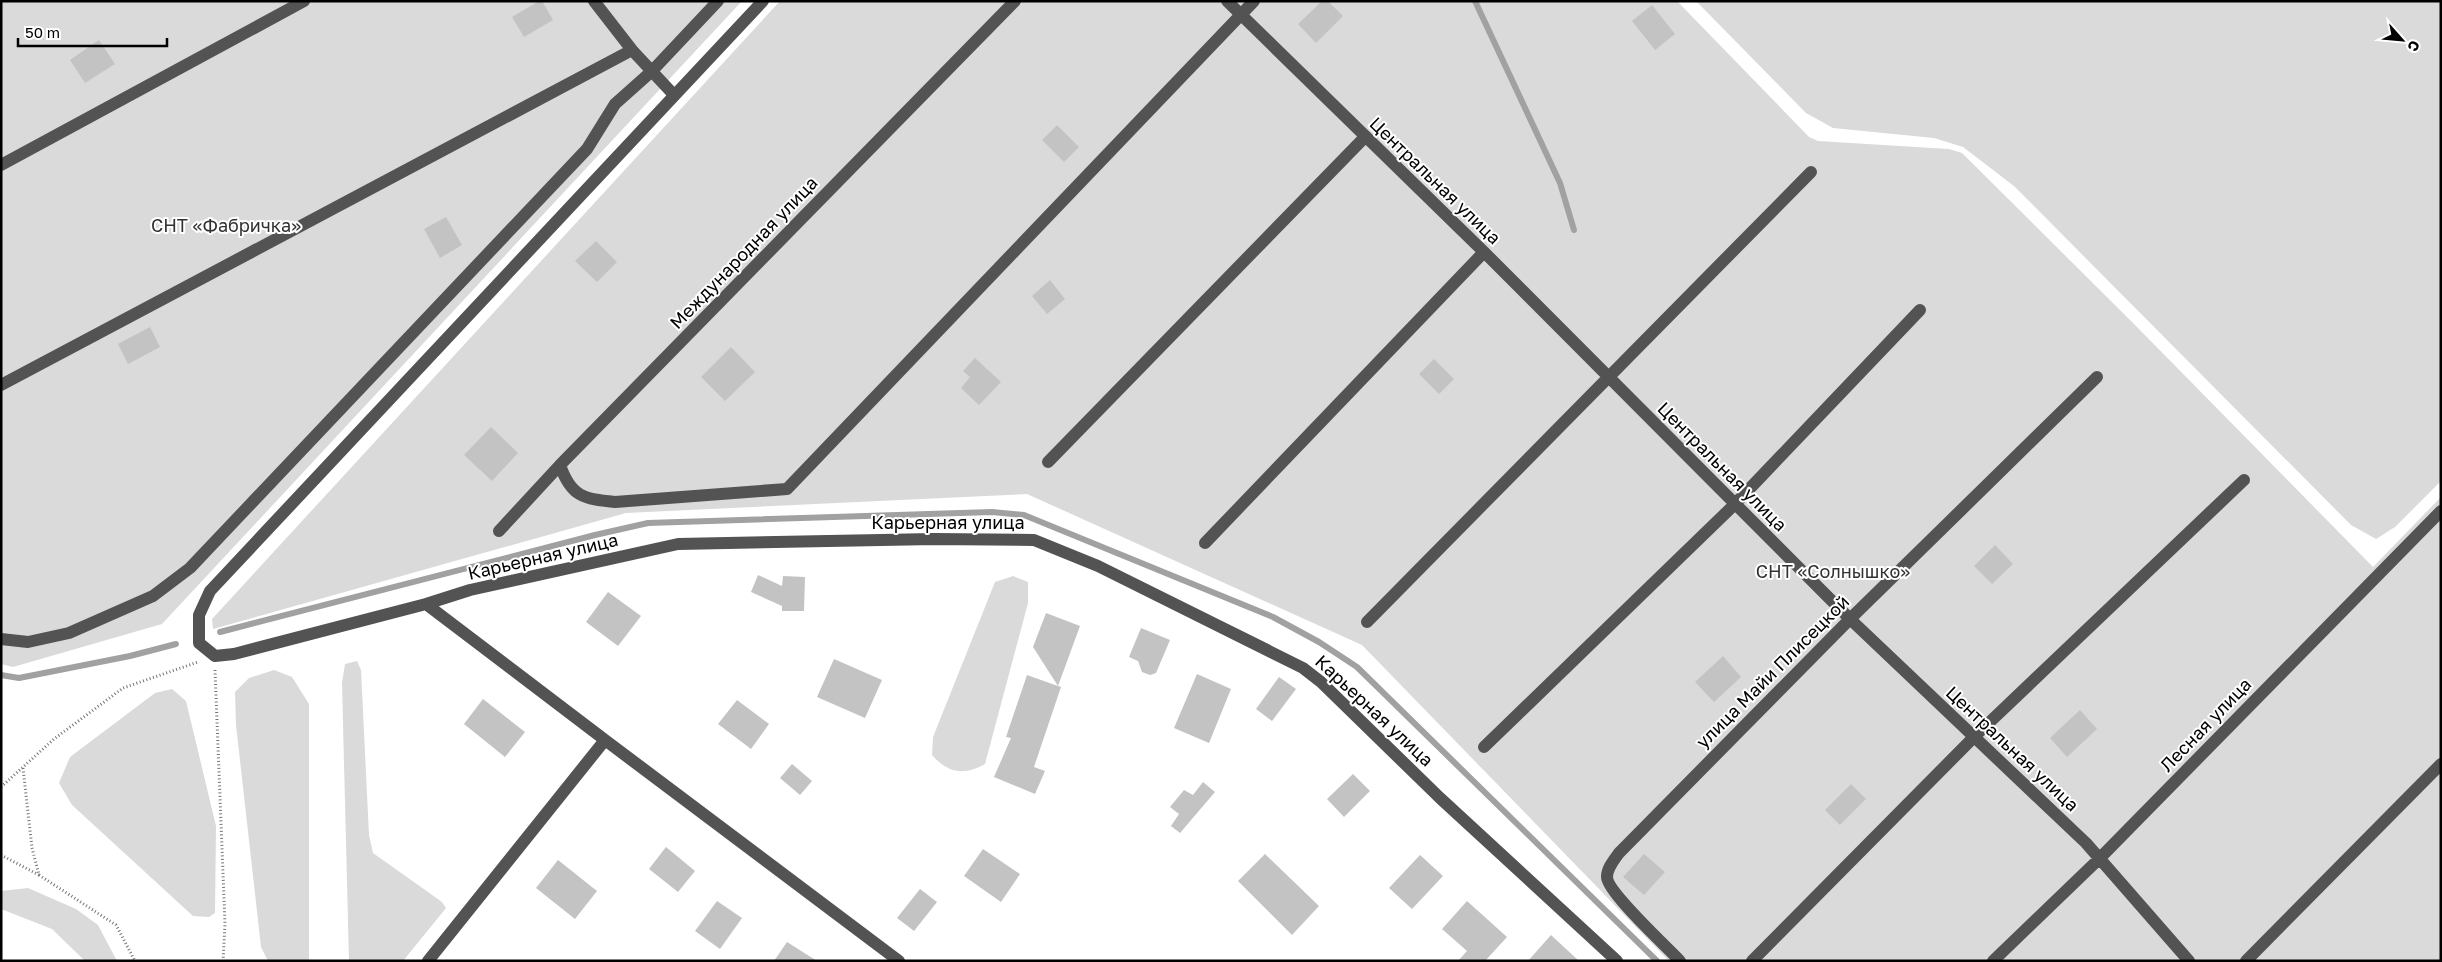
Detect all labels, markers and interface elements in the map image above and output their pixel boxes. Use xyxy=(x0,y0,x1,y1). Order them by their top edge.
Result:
scale bar xyxy=(18,15,166,47)
north arrow xyxy=(2377,15,2427,65)
text: 50 m xyxy=(25,23,60,41)
text: С xyxy=(2404,38,2424,54)
street label: Центральная улица xyxy=(1366,112,1506,249)
street label: Международная улица xyxy=(665,172,822,333)
park label: СНТ «Фабричка» xyxy=(151,214,301,236)
street label: Центральная улица xyxy=(1654,397,1792,535)
street label: Карьерная улица xyxy=(871,511,1025,533)
street label: Карьерная улица xyxy=(466,528,620,584)
park label: СНТ «Солнышко» xyxy=(1756,560,1910,582)
street label: улица Майи Плисецкой xyxy=(1691,590,1853,752)
street label: Карьерная улица xyxy=(1311,650,1438,771)
street label: Лесная улица xyxy=(2155,673,2255,776)
street label: Центральная улица xyxy=(1942,681,2084,816)

